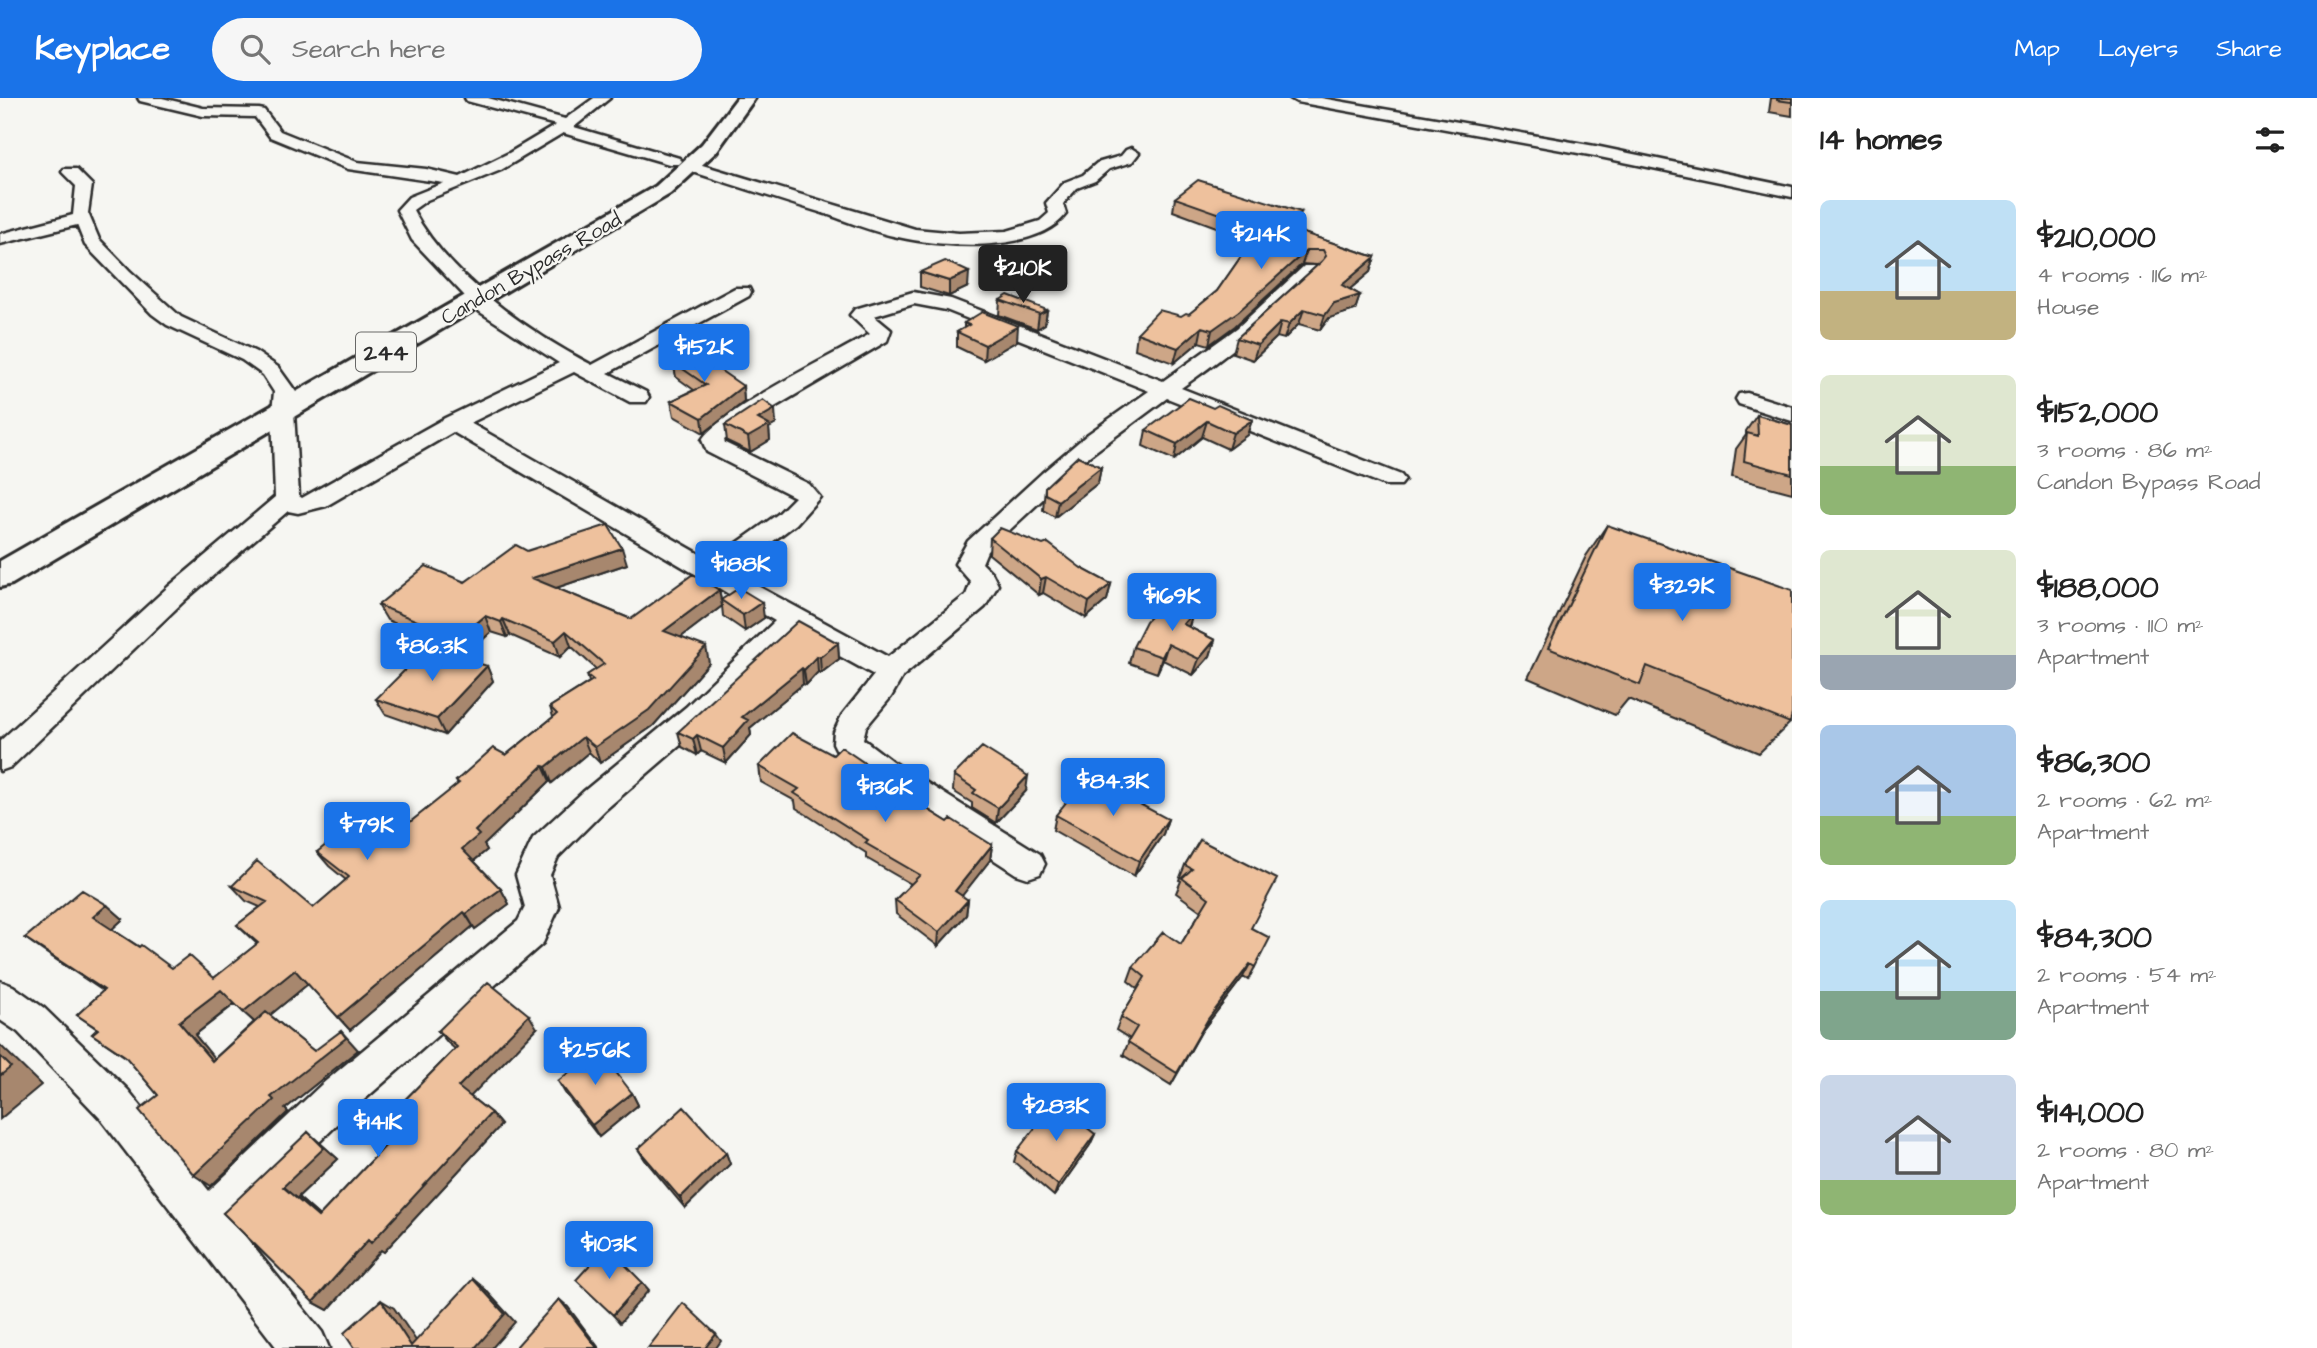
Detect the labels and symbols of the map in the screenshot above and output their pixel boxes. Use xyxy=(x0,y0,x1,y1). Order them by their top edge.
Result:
street label: Candon Bypass Road xyxy=(436,205,628,334)
pin: $214K xyxy=(1212,212,1310,271)
pin: $210K xyxy=(974,246,1072,305)
pin: $152K xyxy=(655,324,753,384)
road number: 244 xyxy=(356,332,416,372)
pin: $188K xyxy=(692,542,790,601)
pin: $329K xyxy=(1633,564,1731,623)
pin: $169K xyxy=(1123,574,1221,633)
pin: $86.3K xyxy=(375,624,489,683)
pin: $84.3K xyxy=(1056,758,1170,818)
pin: $136K xyxy=(836,764,934,824)
pin: $79K xyxy=(326,802,408,862)
pin: $256K xyxy=(546,1028,644,1087)
pin: $283K xyxy=(1007,1084,1105,1143)
pin: $141K xyxy=(329,1100,427,1159)
pin: $103K xyxy=(560,1222,658,1281)

